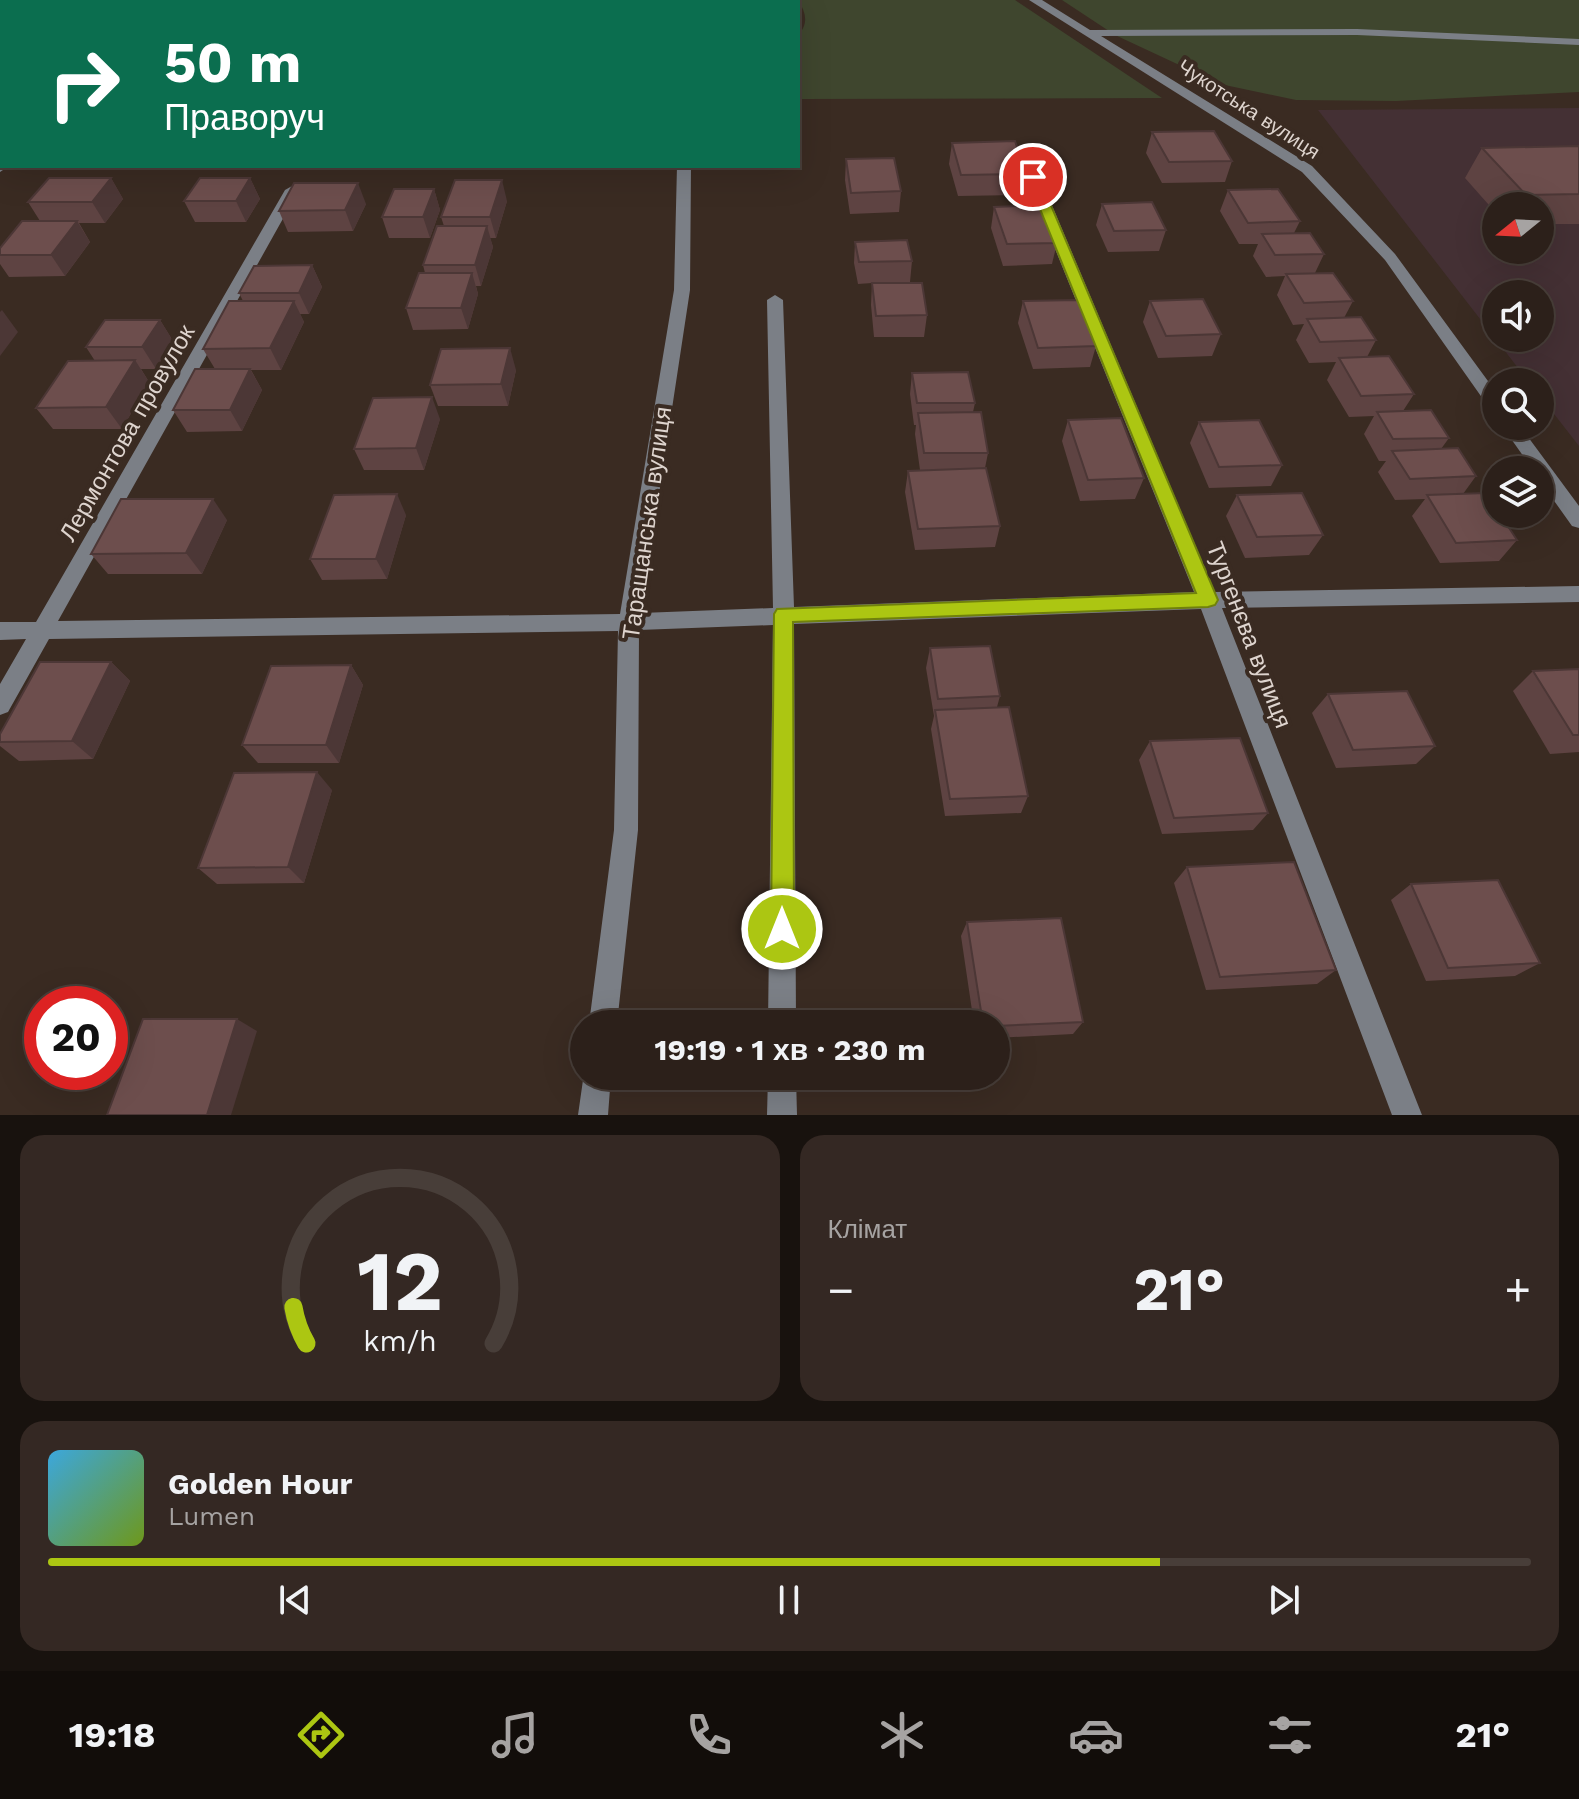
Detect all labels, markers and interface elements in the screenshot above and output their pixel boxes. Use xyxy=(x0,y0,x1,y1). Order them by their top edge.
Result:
text: 50 m xyxy=(164,30,301,96)
icon: right xyxy=(32,32,136,136)
street label: Чукотська вулиця xyxy=(1174,54,1324,164)
text: Праворуч xyxy=(164,97,325,139)
pin xyxy=(999,143,1067,211)
icon: arrive xyxy=(1011,155,1055,199)
north arrow xyxy=(1482,192,1554,264)
map controls xyxy=(1482,192,1554,528)
button: sound xyxy=(1482,280,1554,352)
street label: Лермонтова провулок xyxy=(54,319,201,546)
button: search xyxy=(1482,368,1554,440)
street label: Таращанська вулиця xyxy=(617,405,677,641)
button: layers xyxy=(1482,456,1554,528)
street label: Тургенєва вулиця xyxy=(1201,538,1297,732)
position arrow xyxy=(740,887,824,971)
speed limit sign: 20 xyxy=(24,986,128,1090)
text: 19:19 · 1 хв · 230 m xyxy=(655,1032,925,1067)
text: Клімат xyxy=(828,1214,907,1244)
text: 12 xyxy=(357,1233,442,1330)
text: 21° xyxy=(1134,1254,1225,1325)
text: − xyxy=(828,1264,854,1316)
text: + xyxy=(1504,1264,1531,1316)
text: km/h xyxy=(363,1324,437,1358)
text: Golden Hour xyxy=(168,1466,352,1501)
text: Lumen xyxy=(168,1501,255,1531)
icon: previous xyxy=(273,1578,317,1622)
icon: pause xyxy=(767,1578,811,1622)
icon: next xyxy=(1262,1578,1306,1622)
icon: directions xyxy=(293,1707,349,1763)
icon: music xyxy=(487,1707,543,1763)
icon: phone xyxy=(681,1707,737,1763)
icon: climate xyxy=(874,1707,930,1763)
icon: car xyxy=(1068,1707,1124,1763)
icon: filters xyxy=(1262,1707,1318,1763)
text: 19:18 xyxy=(69,1714,156,1756)
text: 21° xyxy=(1455,1714,1510,1756)

